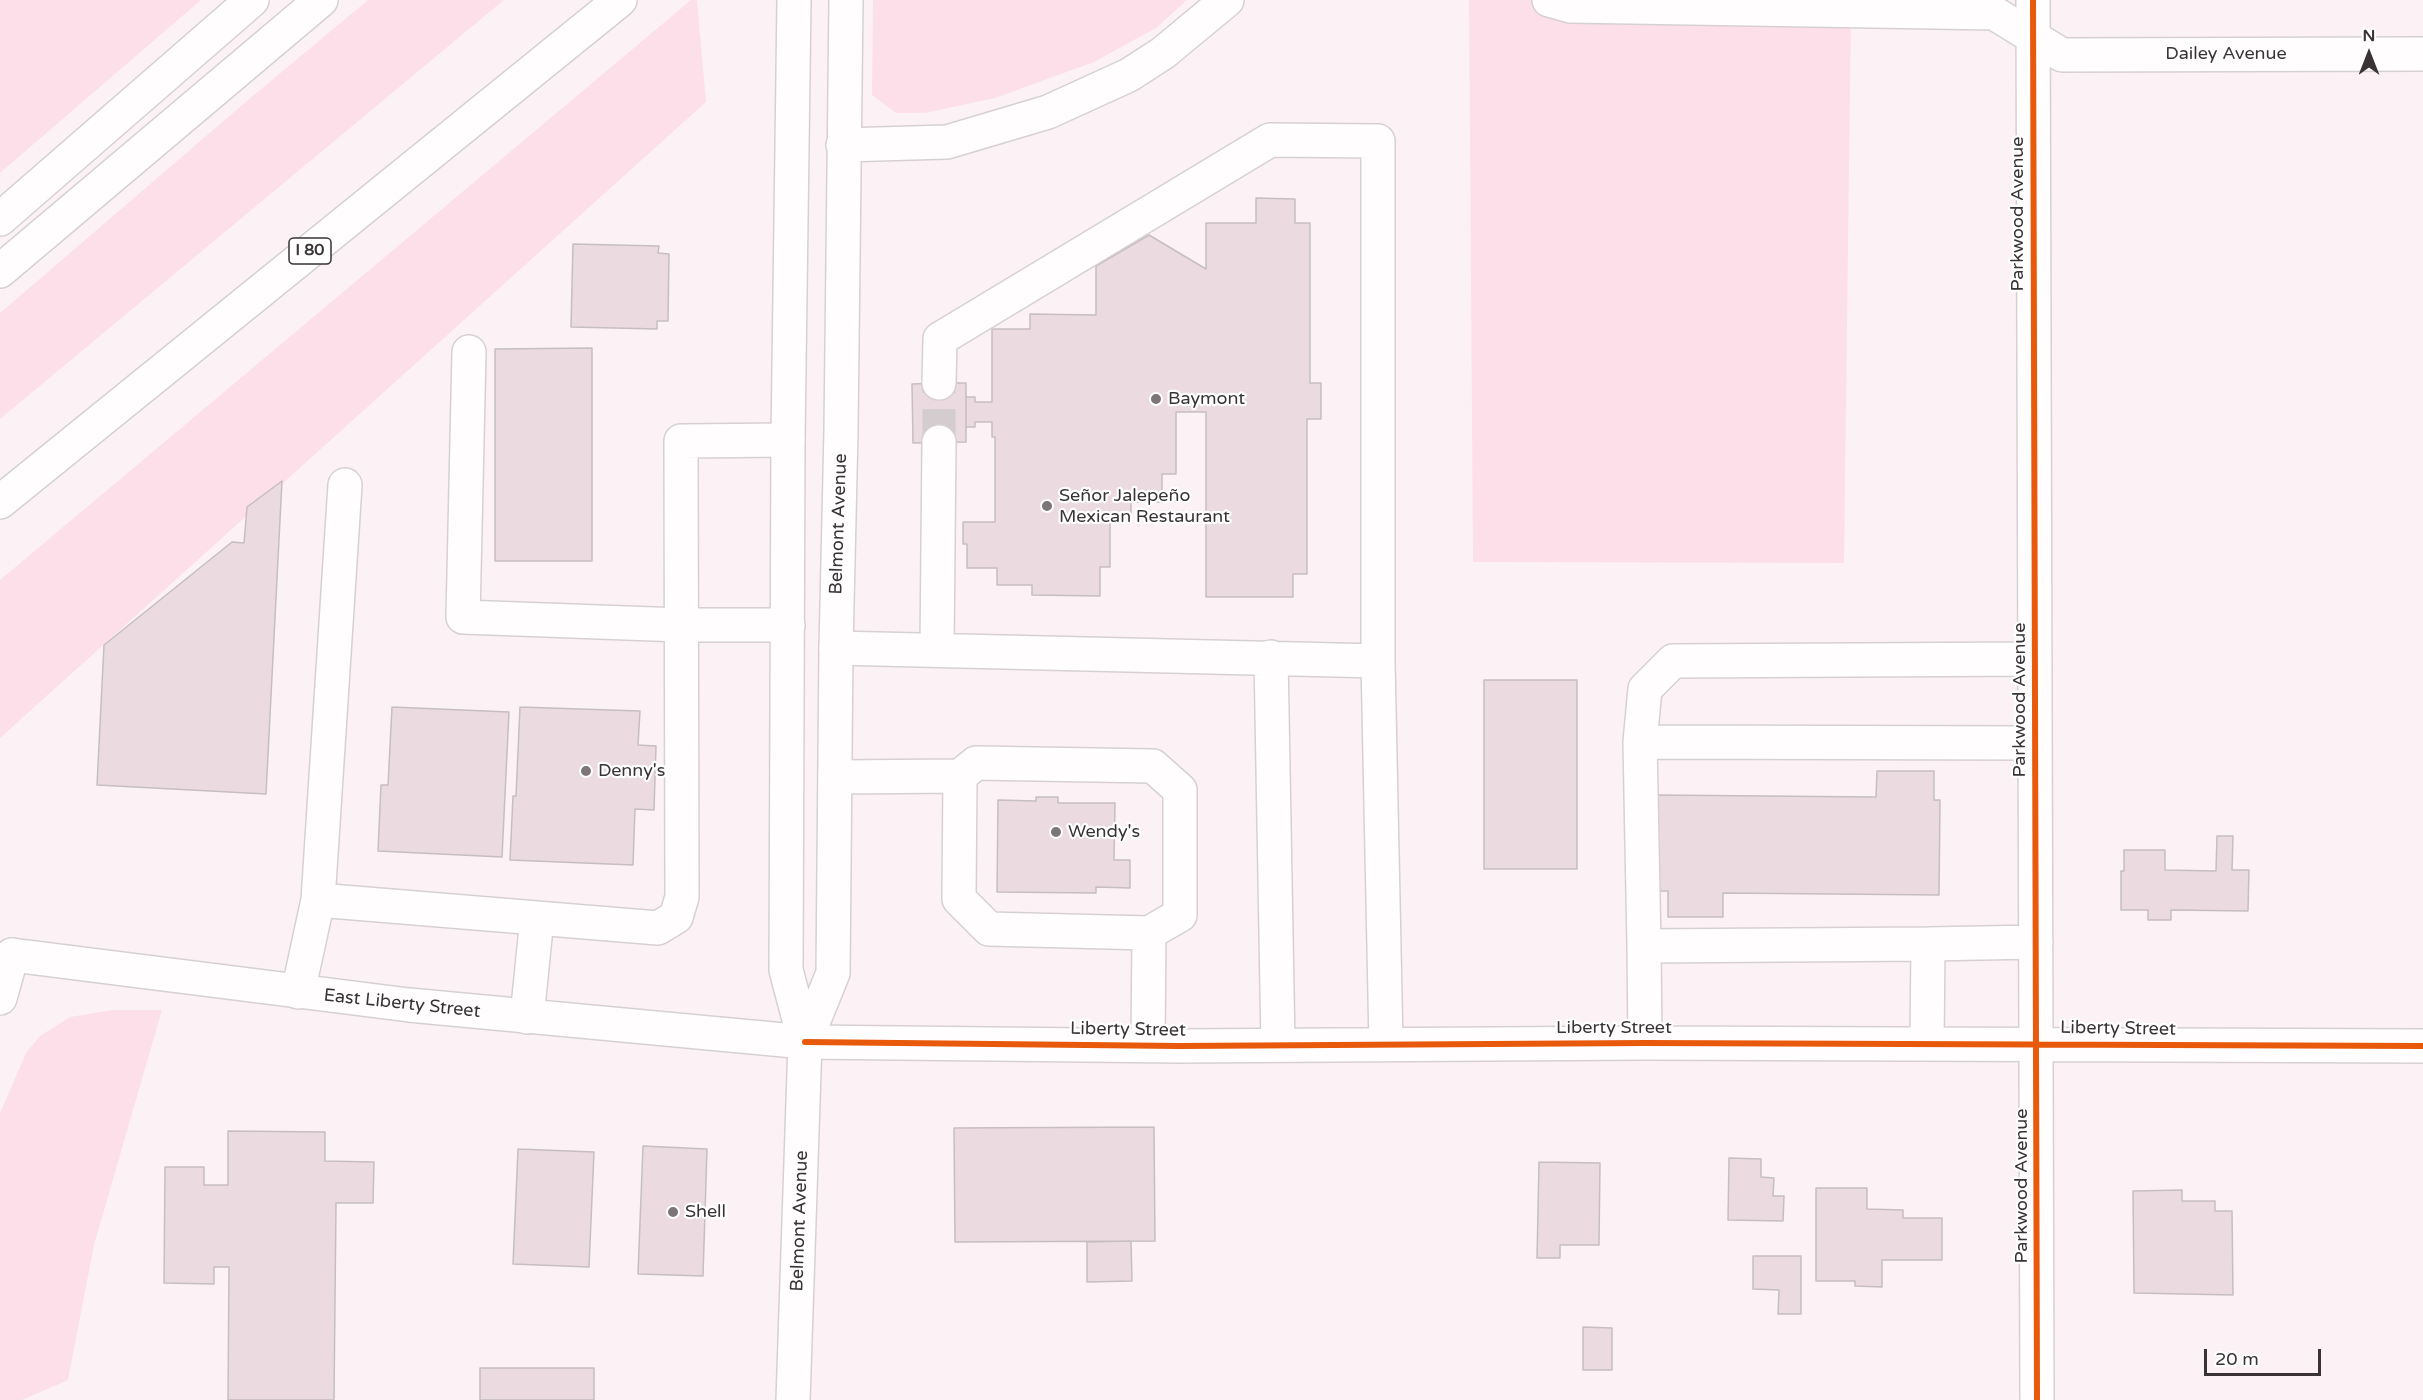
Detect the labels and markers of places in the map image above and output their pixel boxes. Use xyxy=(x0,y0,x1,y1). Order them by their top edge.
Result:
place label: Baymont xyxy=(1168,388,1245,410)
marker: Baymont xyxy=(1149,392,1163,406)
place label: Señor Jalepeño Mexican Restaurant xyxy=(1059,485,1230,528)
marker: Señor Jalepeño Mexican Restaurant xyxy=(1040,499,1054,513)
place label: Denny's xyxy=(598,760,665,782)
marker: Denny's xyxy=(579,764,593,778)
place label: Wendy's xyxy=(1068,821,1140,843)
marker: Wendy's xyxy=(1049,825,1063,839)
place label: Shell xyxy=(685,1201,726,1223)
marker: Shell xyxy=(666,1205,680,1219)

